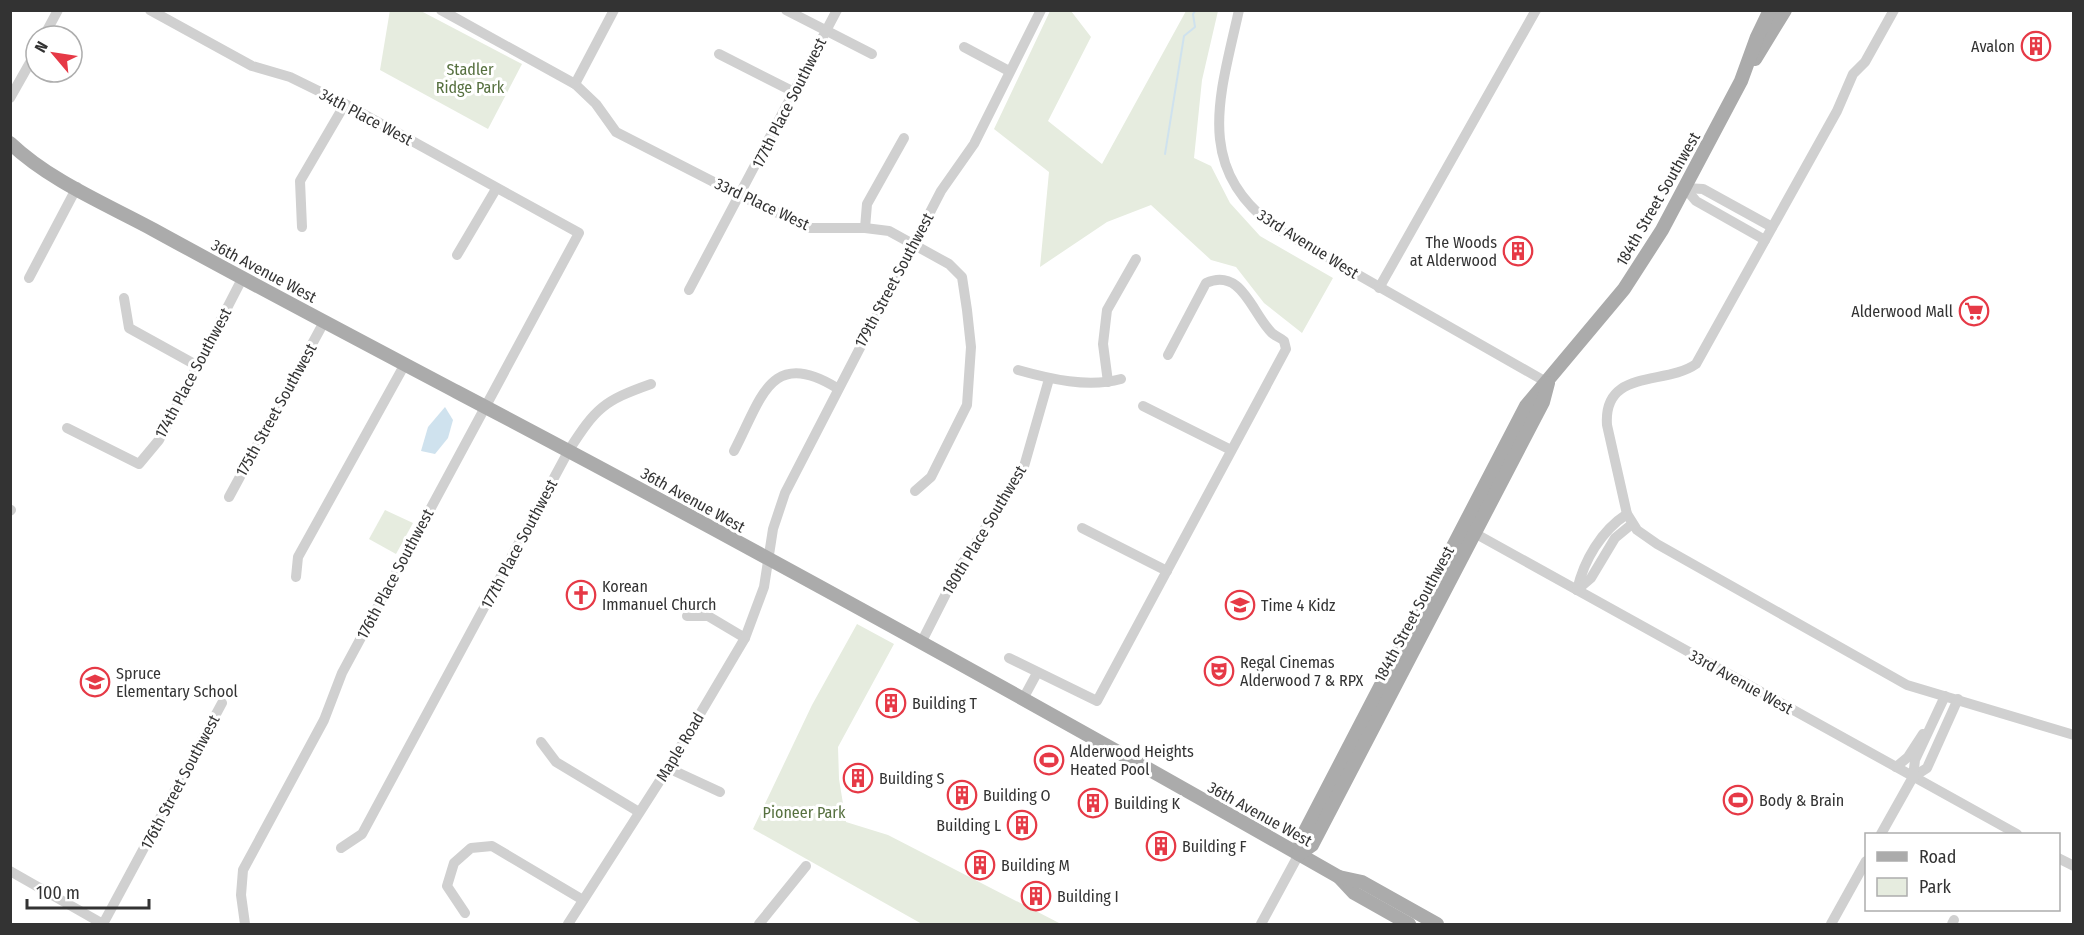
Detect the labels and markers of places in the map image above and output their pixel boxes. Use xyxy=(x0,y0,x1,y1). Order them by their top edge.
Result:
building icon: Avalon xyxy=(2020,30,2052,62)
place label: Avalon xyxy=(1971,37,2015,56)
place label: The Woods at Alderwood xyxy=(1410,233,1497,270)
building icon: The Woods at Alderwood xyxy=(1502,235,1534,267)
supermarket icon: Alderwood Mall xyxy=(1958,295,1990,327)
place label: Alderwood Mall xyxy=(1851,302,1953,321)
place label: Korean Immanuel Church xyxy=(602,577,717,614)
church icon: Korean Immanuel Church xyxy=(565,579,597,611)
school or university icon: Time 4 Kidz xyxy=(1224,589,1256,621)
place label: Time 4 Kidz xyxy=(1261,596,1335,615)
place label: Regal Cinemas Alderwood 7 & RPX xyxy=(1240,653,1363,690)
theatre icon: Regal Cinemas Alderwood 7 & RPX xyxy=(1203,655,1235,687)
place label: Spruce Elementary School xyxy=(116,664,238,701)
school or university icon: Spruce Elementary School xyxy=(79,666,111,698)
building icon: Building T xyxy=(875,687,907,719)
place label: Building T xyxy=(912,694,978,713)
place label: Alderwood Heights Heated Pool xyxy=(1070,742,1194,779)
sports icon: Alderwood Heights Heated Pool xyxy=(1033,744,1065,776)
building icon: Building S xyxy=(842,762,874,794)
place label: Building S xyxy=(879,769,945,788)
building icon: Building O xyxy=(946,779,978,811)
sports icon: Body & Brain xyxy=(1722,784,1754,816)
place label: Building O xyxy=(983,786,1051,805)
building icon: Building K xyxy=(1077,787,1109,819)
place label: Body & Brain xyxy=(1759,791,1844,810)
place label: Building K xyxy=(1114,794,1181,813)
building icon: Building L xyxy=(1006,809,1038,841)
place label: Building L xyxy=(936,816,1001,835)
building icon: Building F xyxy=(1145,830,1177,862)
place label: Building F xyxy=(1182,837,1247,856)
building icon: Building M xyxy=(964,849,996,881)
place label: Building M xyxy=(1001,856,1070,875)
building icon: Building I xyxy=(1020,880,1052,912)
place label: Building I xyxy=(1057,887,1119,906)

